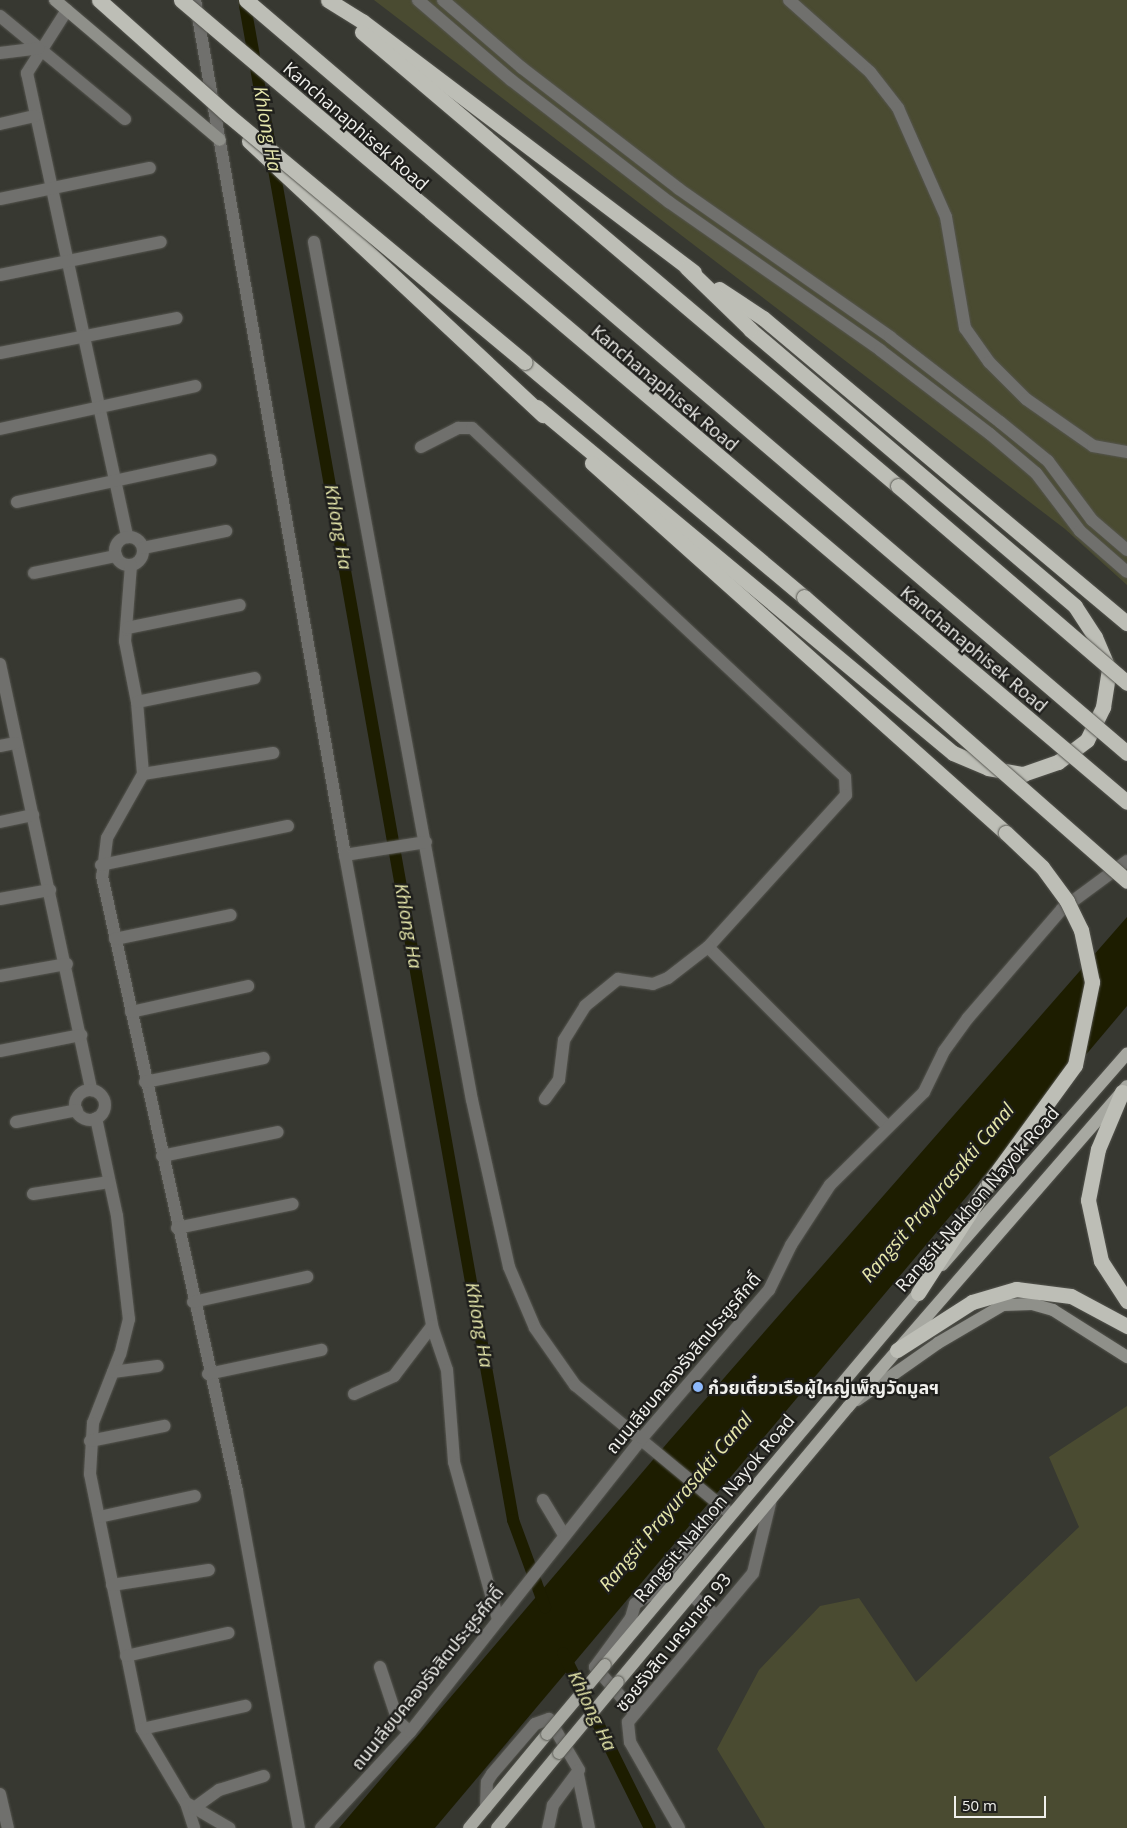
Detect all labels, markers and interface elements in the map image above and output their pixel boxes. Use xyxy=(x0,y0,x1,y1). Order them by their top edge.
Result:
street label: Kanchanaphisek Road xyxy=(279,57,433,195)
water label: Khlong Ha xyxy=(248,84,286,174)
street label: Kanchanaphisek Road xyxy=(587,320,743,456)
water label: Khlong Ha xyxy=(319,482,357,572)
street label: Kanchanaphisek Road xyxy=(896,581,1052,717)
water label: Khlong Ha xyxy=(389,881,427,971)
water label: Rangsit Prayurasakti Canal xyxy=(857,1099,1019,1287)
street label: Rangsit-Nakhon Nayok Road xyxy=(891,1102,1063,1296)
street label: ถนนเลียบคลองรังสิตประยูรศักดิ์ xyxy=(601,1268,765,1458)
water label: Khlong Ha xyxy=(460,1280,498,1370)
place label: ก๋วยเตี๋ยวเรือผู้ใหญ่เพ็ญวัดมูลฯ xyxy=(708,1376,939,1398)
marker: ก๋วยเตี๋ยวเรือผู้ใหญ่เพ็ญวัดมูลฯ xyxy=(692,1381,704,1393)
water label: Rangsit Prayurasakti Canal xyxy=(595,1408,757,1596)
street label: Rangsit-Nakhon Nayok Road xyxy=(629,1410,799,1606)
street label: ซอยรังสิต นครนายก 93 xyxy=(611,1568,735,1716)
street label: ถนนเลียบคลองรังสิตประยูรศักดิ์ xyxy=(346,1582,508,1774)
water label: Khlong Ha xyxy=(563,1667,621,1755)
scale bar xyxy=(957,1786,1050,1818)
text: 50 m xyxy=(962,1795,997,1815)

